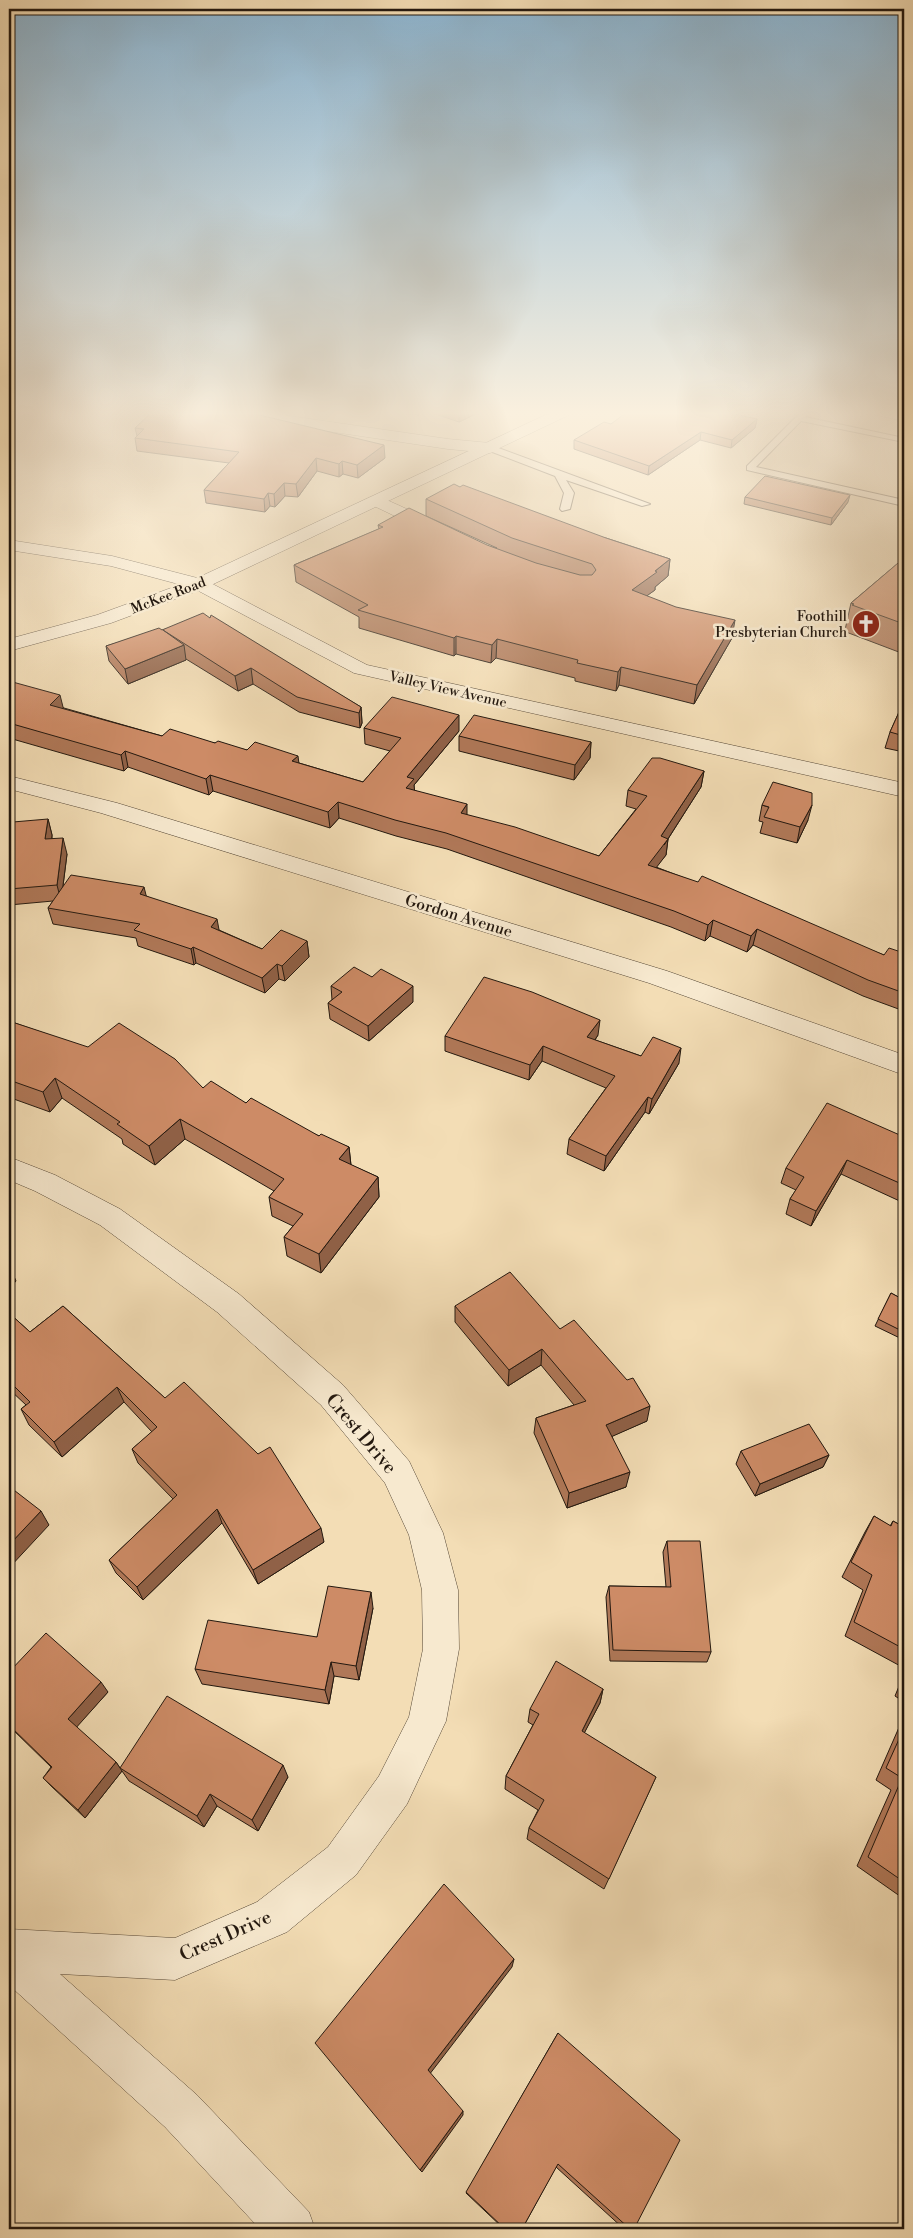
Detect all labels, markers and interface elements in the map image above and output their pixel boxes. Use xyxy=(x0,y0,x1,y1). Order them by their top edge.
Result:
street label: McKee Road xyxy=(128,573,209,619)
place label: Foothill Presbyterian Church xyxy=(715,608,848,642)
church icon: Foothill Presbyterian Church xyxy=(851,609,881,639)
street label: Valley View Avenue xyxy=(386,667,508,712)
street label: Gordon Avenue xyxy=(403,890,515,942)
street label: Crest Drive xyxy=(320,1388,402,1479)
street label: Crest Drive xyxy=(176,1905,275,1967)

